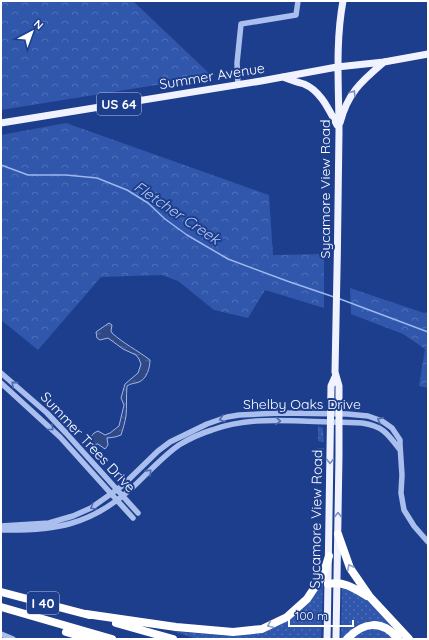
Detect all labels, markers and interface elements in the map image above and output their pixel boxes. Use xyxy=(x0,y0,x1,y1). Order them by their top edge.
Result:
north arrow xyxy=(12,12,52,52)
text: N xyxy=(31,17,46,32)
street label: Summer Avenue xyxy=(158,59,266,93)
one-way arrow xyxy=(348,90,356,97)
road number: US 64 xyxy=(97,93,141,115)
street label: Sycamore View Road xyxy=(316,120,334,258)
water label: Fletcher Creek xyxy=(130,177,226,250)
one-way arrow xyxy=(11,382,19,389)
street label: Summer Trees Drive xyxy=(37,388,139,496)
street label: Shelby Oaks Drive xyxy=(243,395,361,413)
one-way arrow xyxy=(218,414,225,423)
one-way arrow xyxy=(275,416,281,425)
one-way arrow xyxy=(376,417,384,425)
one-way arrow xyxy=(46,423,54,431)
street label: Sycamore View Road xyxy=(306,449,326,589)
one-way arrow xyxy=(326,458,334,464)
one-way arrow xyxy=(144,470,151,477)
one-way arrow xyxy=(90,502,97,509)
one-way arrow xyxy=(334,512,342,518)
one-way arrow xyxy=(348,564,355,572)
road number: I 40 xyxy=(27,592,59,614)
scale bar xyxy=(289,602,353,628)
text: 100 m xyxy=(295,608,328,623)
one-way arrow xyxy=(267,620,274,628)

